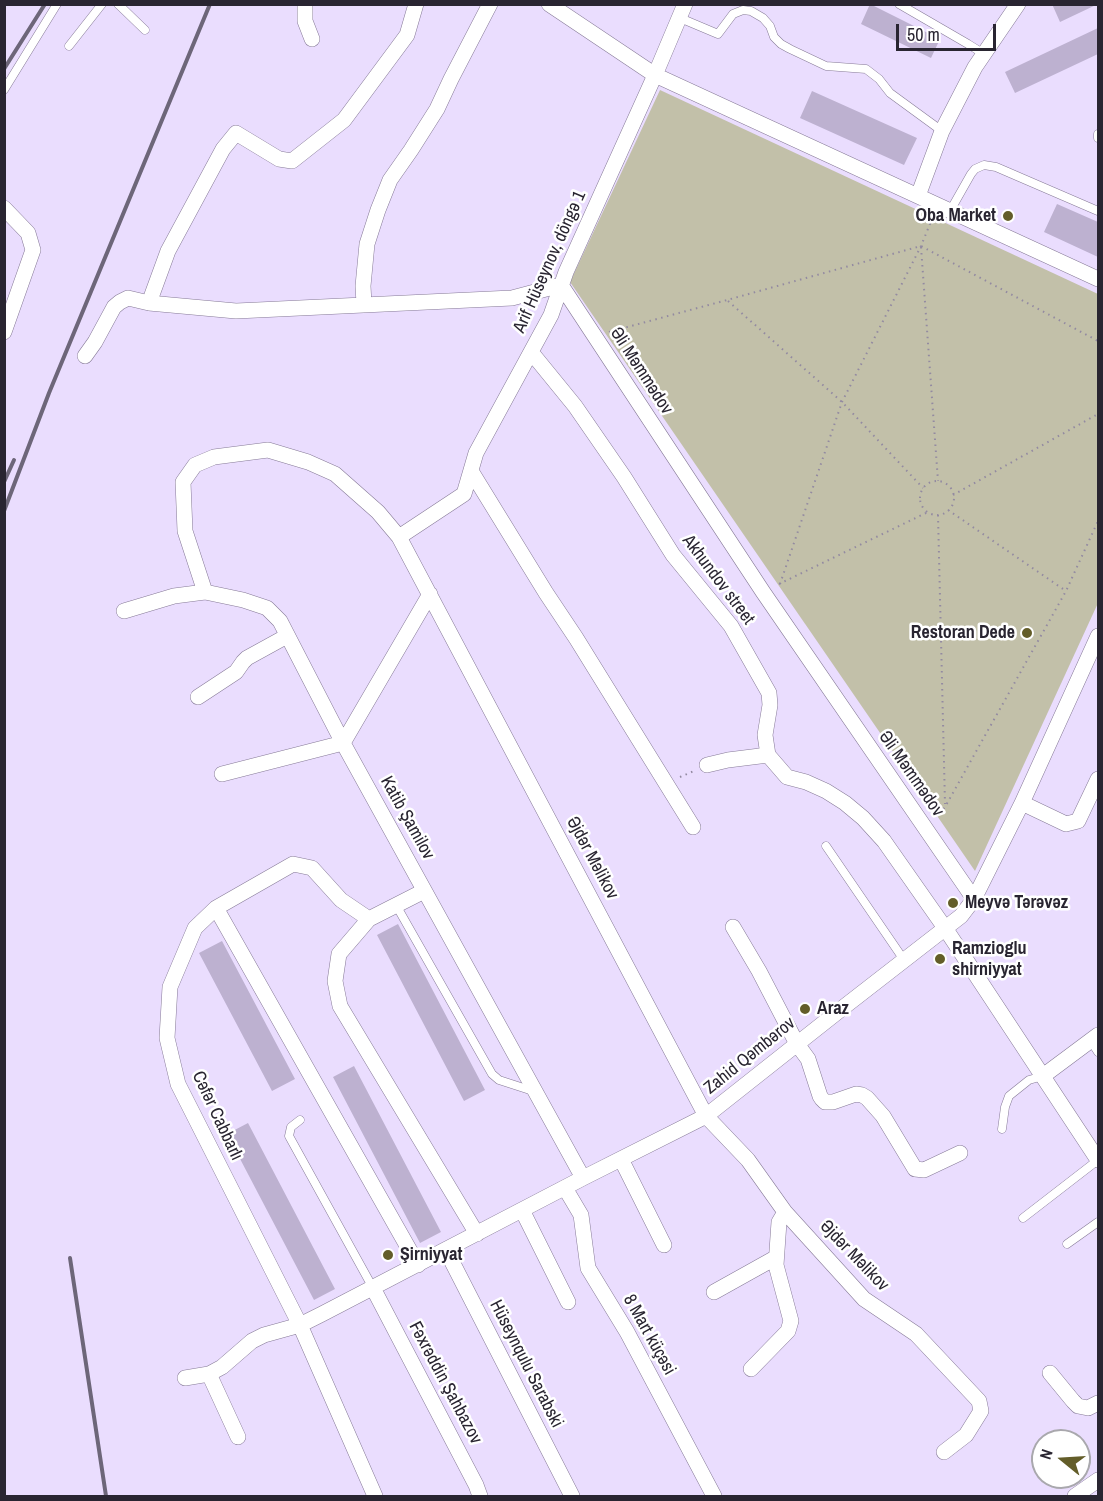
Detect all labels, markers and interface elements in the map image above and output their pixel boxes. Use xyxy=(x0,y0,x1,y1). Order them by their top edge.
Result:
scale bar xyxy=(899,12,1000,50)
text: 50 m xyxy=(907,22,940,47)
street label: Arif Hüseynov, döngə 1 xyxy=(509,188,591,336)
place label: Oba Market xyxy=(916,205,996,227)
marker: Oba Market xyxy=(1001,209,1015,223)
street label: Əli Məmmədov xyxy=(605,323,677,419)
street label: Akhundov street xyxy=(677,531,759,629)
place label: Restoran Dede xyxy=(911,622,1015,644)
marker: Restoran Dede xyxy=(1020,626,1034,640)
street label: Əli Məmmədov xyxy=(874,727,948,821)
street label: Katib Şamilov xyxy=(375,773,439,863)
street label: Əjdər Məlikov xyxy=(561,813,623,903)
place label: Meyvə Tərəvəz xyxy=(965,892,1068,914)
marker: Meyvə Tərəvəz xyxy=(946,896,960,910)
place label: Ramzioglu shirniyyat xyxy=(952,938,1027,980)
marker: Ramzioglu shirniyyat xyxy=(933,952,947,966)
place label: Araz xyxy=(817,998,849,1020)
marker: Araz xyxy=(798,1002,812,1016)
street label: Zahid Qəmbərov xyxy=(700,1013,800,1099)
street label: Cəfər Cabbarlı xyxy=(187,1068,247,1164)
street label: Əjdər Məlikov xyxy=(815,1216,893,1296)
place label: Şirniyyat xyxy=(400,1244,462,1266)
marker: Şirniyyat xyxy=(381,1248,395,1262)
street label: 8 Mart küçəsi xyxy=(618,1291,680,1379)
street label: Hüseynqulu Sarabski xyxy=(485,1297,567,1431)
street label: Fəxrəddin Şahbazov xyxy=(404,1318,486,1448)
north arrow xyxy=(1031,1429,1091,1489)
text: N xyxy=(1034,1446,1058,1462)

